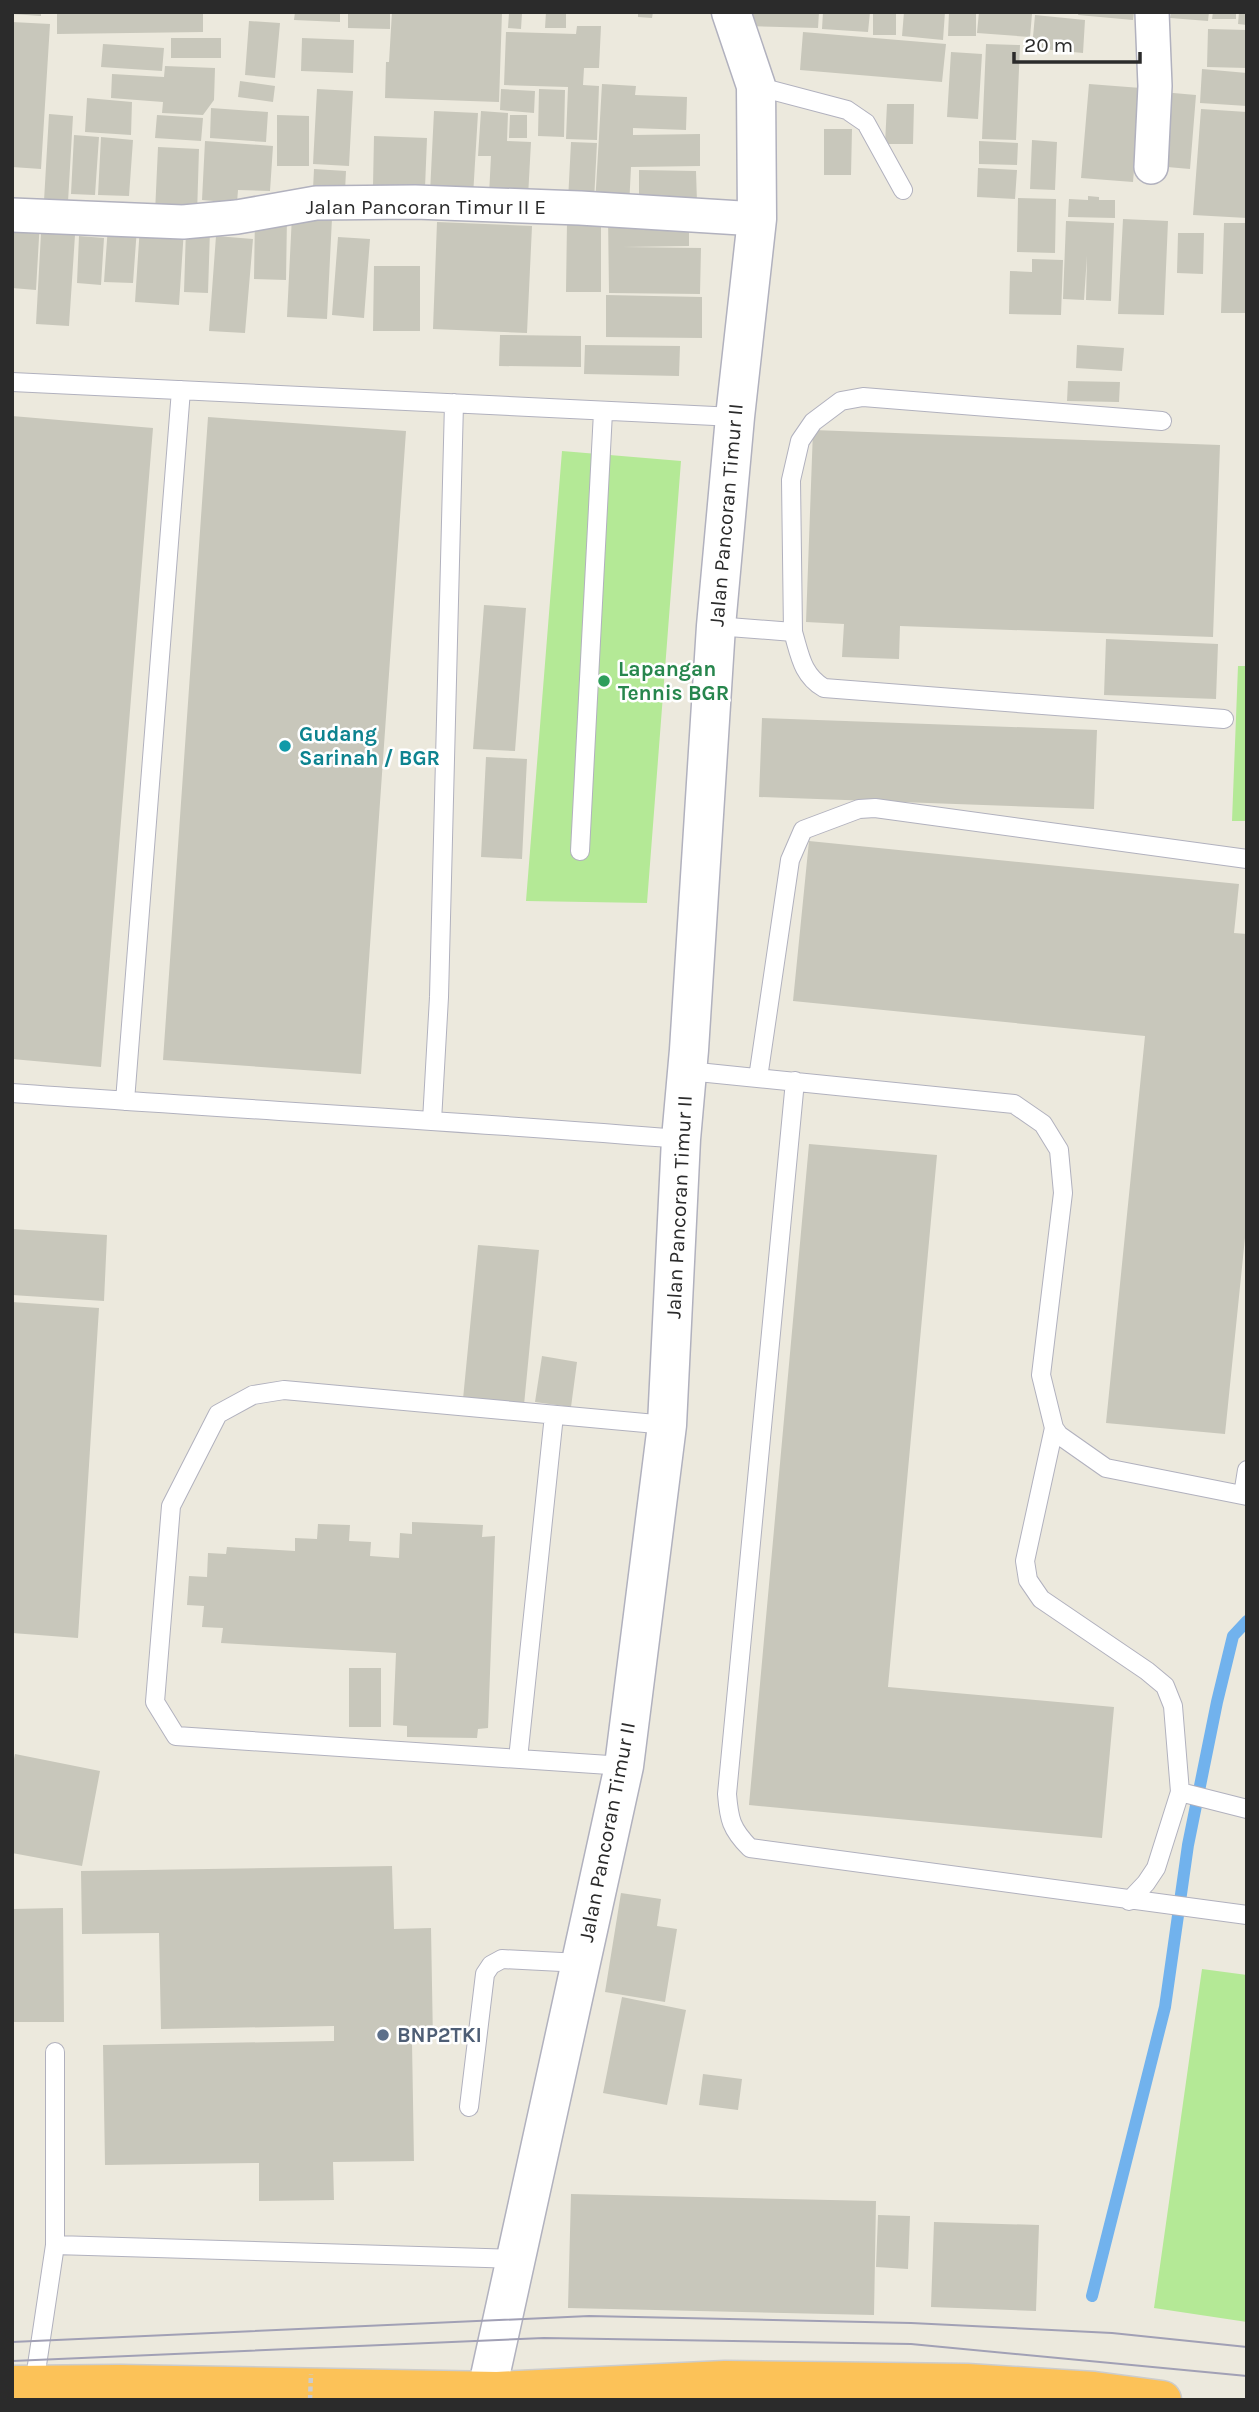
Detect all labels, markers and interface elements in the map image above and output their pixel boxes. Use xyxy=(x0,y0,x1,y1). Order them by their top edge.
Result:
scale bar xyxy=(1014,21,1140,65)
text: 20 m xyxy=(1024,33,1073,57)
street label: Jalan Pancoran Timur II E xyxy=(306,195,546,219)
street label: Jalan Pancoran Timur II xyxy=(704,403,748,627)
place label: Lapangan Tennis BGR xyxy=(618,657,729,705)
marker: Lapangan Tennis BGR xyxy=(596,673,612,689)
place label: Gudang Sarinah / BGR xyxy=(299,722,440,770)
marker: Gudang Sarinah / BGR xyxy=(277,738,293,754)
street label: Jalan Pancoran Timur II xyxy=(661,1095,697,1319)
street label: Jalan Pancoran Timur II xyxy=(574,1720,640,1944)
place label: BNP2TKI xyxy=(397,2023,482,2047)
marker: BNP2TKI xyxy=(375,2027,391,2043)

